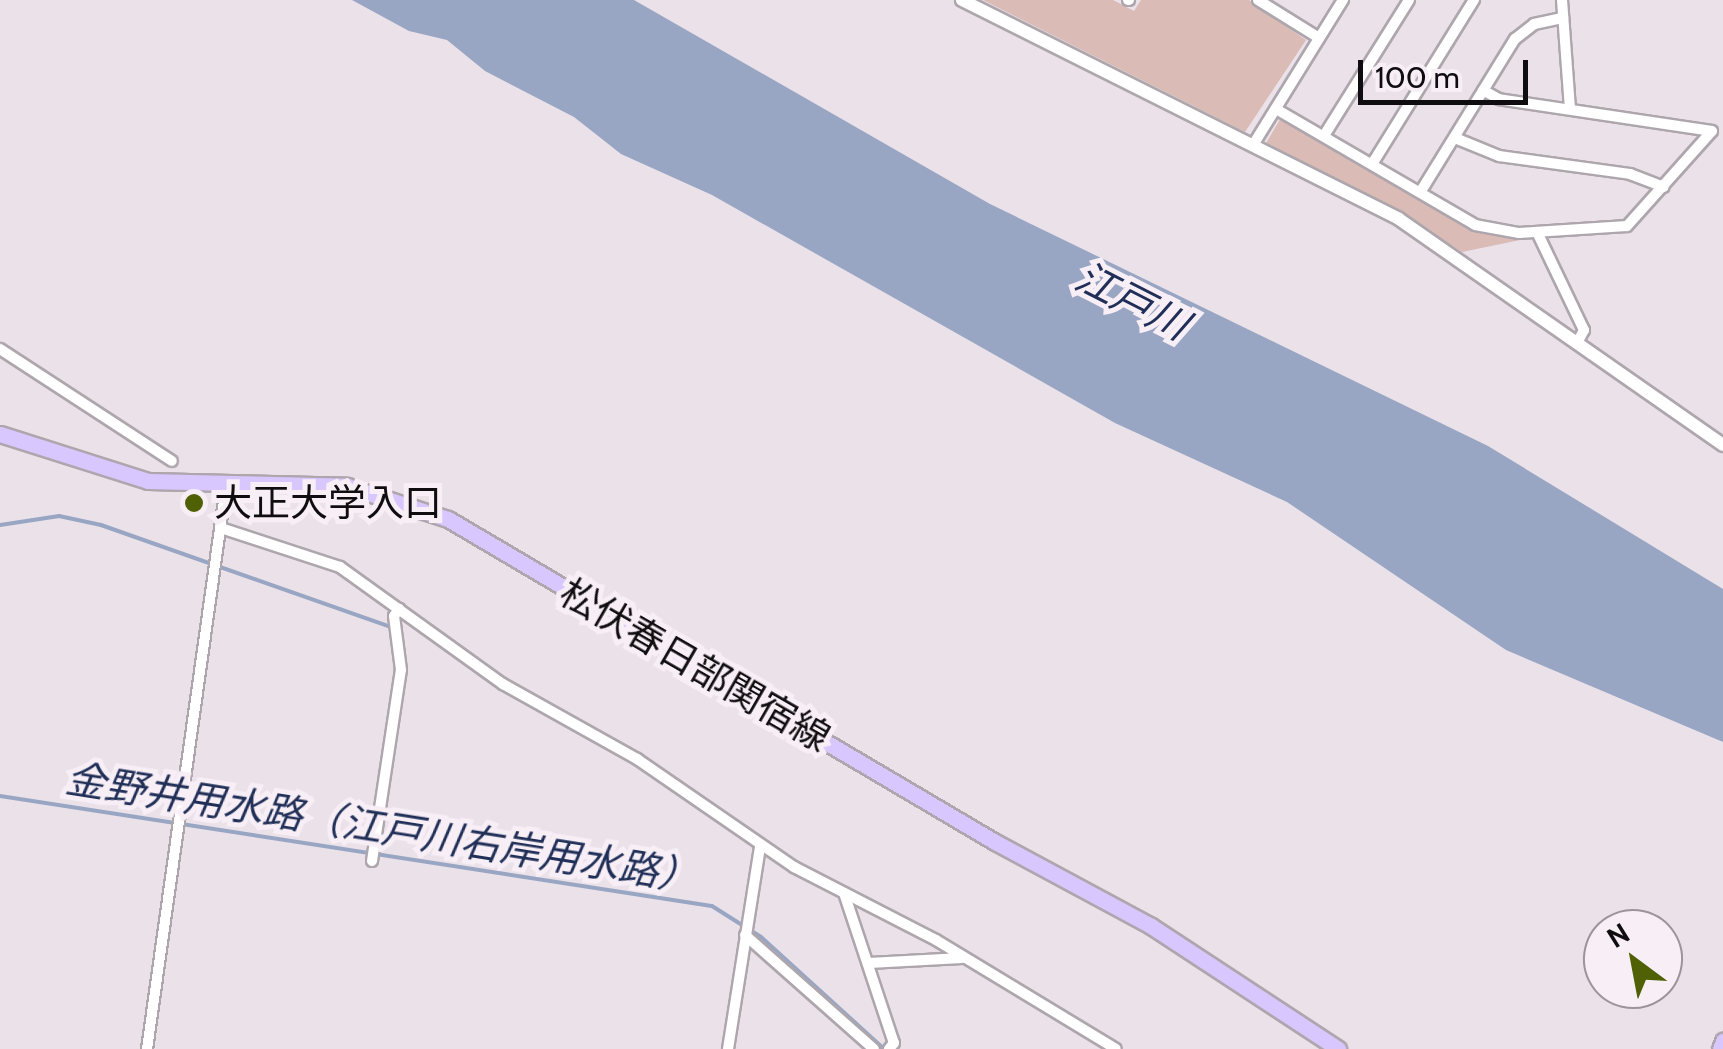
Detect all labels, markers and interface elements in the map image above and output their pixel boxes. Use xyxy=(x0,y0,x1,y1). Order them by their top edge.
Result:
scale bar xyxy=(1363,40,1533,102)
text: 100 m xyxy=(1375,59,1460,96)
water label: 江戸川 xyxy=(1068,252,1196,350)
place label: 大正大学入口 xyxy=(214,480,442,526)
marker: 大正大学入口 xyxy=(183,492,205,514)
street label: 松伏春日部関宿線 xyxy=(552,569,838,761)
water label: 金野井用水路（江戸川右岸用水路） xyxy=(62,754,702,902)
north arrow xyxy=(1583,909,1683,1009)
text: N xyxy=(1601,916,1636,955)

